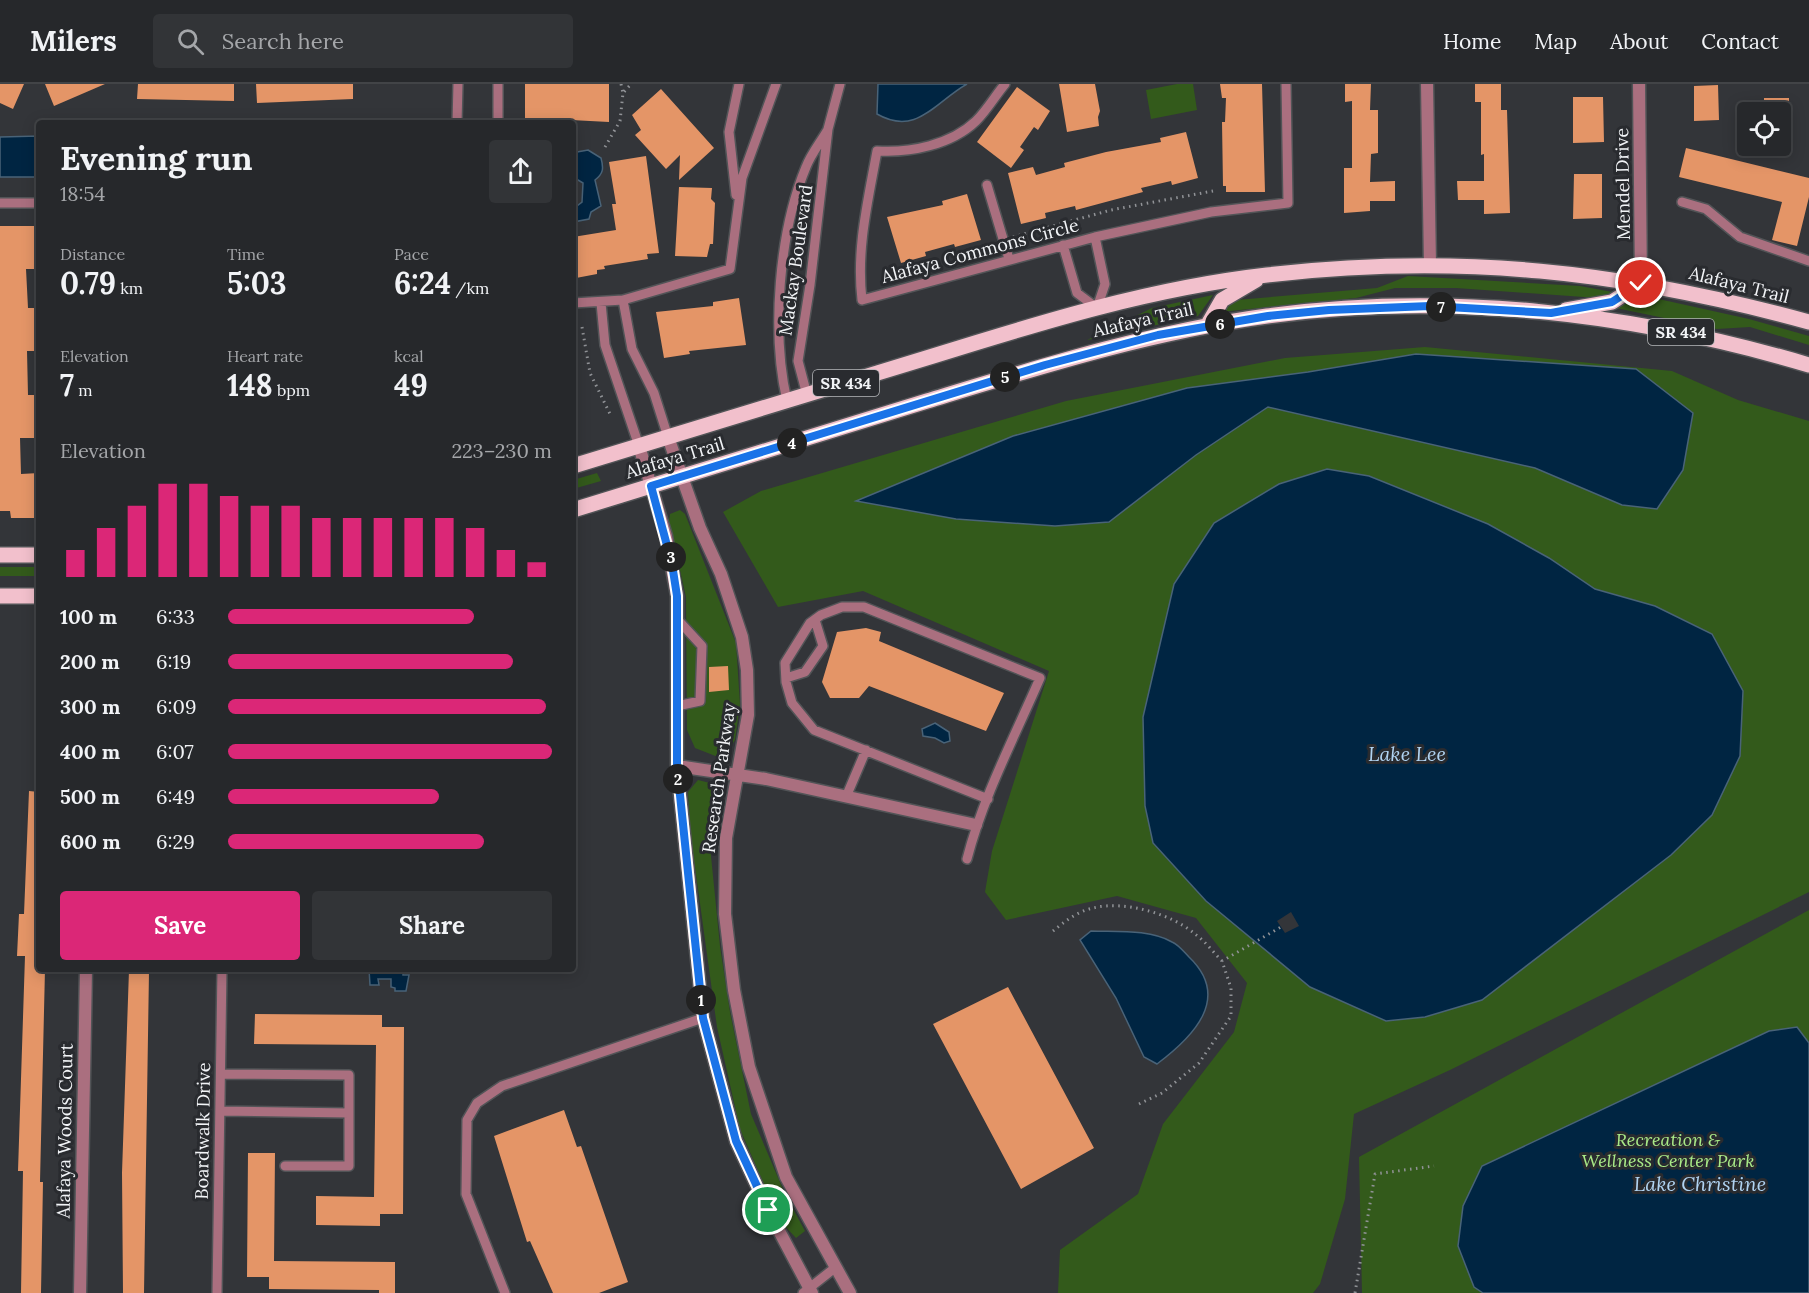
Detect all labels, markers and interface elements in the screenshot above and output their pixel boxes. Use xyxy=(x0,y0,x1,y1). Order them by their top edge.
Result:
search box xyxy=(153,14,573,68)
text: Milers xyxy=(30,23,117,59)
icon: search xyxy=(174,25,207,58)
text: Search here xyxy=(222,27,344,55)
text: Home xyxy=(1443,28,1501,55)
text: Map xyxy=(1534,28,1577,55)
text: About xyxy=(1610,28,1668,55)
text: Contact xyxy=(1701,28,1779,55)
map controls xyxy=(1737,102,1791,156)
button: locate xyxy=(1737,102,1791,156)
street label: Mendel Drive xyxy=(1610,127,1635,240)
text: Evening run xyxy=(60,137,252,179)
button: share xyxy=(489,140,552,203)
text: 18:54 xyxy=(60,181,105,206)
street label: Mackay Boulevard xyxy=(774,183,818,337)
street label: Alafaya Commons Circle xyxy=(878,213,1081,288)
text: Distance xyxy=(60,244,125,264)
text: Time xyxy=(227,244,265,264)
text: Pace xyxy=(394,244,429,264)
pin xyxy=(1615,257,1666,308)
street label: Alafaya Trail xyxy=(1686,261,1792,308)
text: 0.79 xyxy=(60,264,116,302)
text: 5:03 xyxy=(227,264,287,302)
text: 6:24 xyxy=(394,264,451,302)
icon: check xyxy=(1624,266,1657,299)
text: km xyxy=(116,278,143,298)
text: /km xyxy=(451,278,489,298)
pin: 7 xyxy=(1426,292,1456,322)
street label: Alafaya Trail xyxy=(1089,297,1195,342)
text: 7 xyxy=(1437,297,1445,317)
pin: 6 xyxy=(1205,309,1235,339)
text: 6 xyxy=(1215,314,1225,334)
road number: SR 434 xyxy=(1648,319,1714,345)
text: Elevation xyxy=(60,346,129,366)
text: Heart rate xyxy=(227,346,303,366)
text: kcal xyxy=(394,346,424,366)
pin: 5 xyxy=(990,362,1020,392)
text: 7 xyxy=(60,366,74,404)
text: 148 xyxy=(227,366,273,404)
text: 49 xyxy=(394,366,428,404)
text: 5 xyxy=(1001,367,1009,387)
road number: SR 434 xyxy=(813,370,879,396)
text: m xyxy=(74,380,93,400)
text: bpm xyxy=(273,380,310,400)
pin: 4 xyxy=(777,428,807,458)
street label: Alafaya Trail xyxy=(622,432,727,484)
text: 4 xyxy=(788,433,796,453)
text: Elevation xyxy=(60,438,146,463)
text: 223–230 m xyxy=(451,438,552,463)
pin: 3 xyxy=(656,542,686,572)
text: 3 xyxy=(667,547,675,567)
text: 100 m xyxy=(60,604,117,629)
text: 6:33 xyxy=(156,604,195,629)
text: 200 m xyxy=(60,649,120,674)
text: 6:19 xyxy=(156,649,191,674)
text: 300 m xyxy=(60,694,120,719)
text: 6:09 xyxy=(156,694,197,719)
street label: Research Parkway xyxy=(697,701,740,854)
text: 400 m xyxy=(60,739,120,764)
text: 6:07 xyxy=(156,739,194,764)
water label: Lake Lee xyxy=(1368,741,1446,766)
pin: 2 xyxy=(663,764,693,794)
text: 2 xyxy=(674,769,682,789)
text: 500 m xyxy=(60,784,120,809)
text: 6:49 xyxy=(156,784,195,809)
text: 600 m xyxy=(60,829,121,854)
text: 6:29 xyxy=(156,829,195,854)
button: Save xyxy=(60,891,300,960)
button: Share xyxy=(312,891,552,960)
pin: 1 xyxy=(686,985,716,1015)
text: 1 xyxy=(698,990,704,1010)
street label: Alafaya Woods Court xyxy=(51,1043,78,1220)
street label: Boardwalk Drive xyxy=(190,1062,215,1200)
park label: Recreation & Wellness Center Park xyxy=(1581,1128,1755,1172)
water label: Lake Christine xyxy=(1634,1171,1766,1196)
pin xyxy=(742,1184,793,1235)
icon: arrive xyxy=(751,1193,784,1226)

